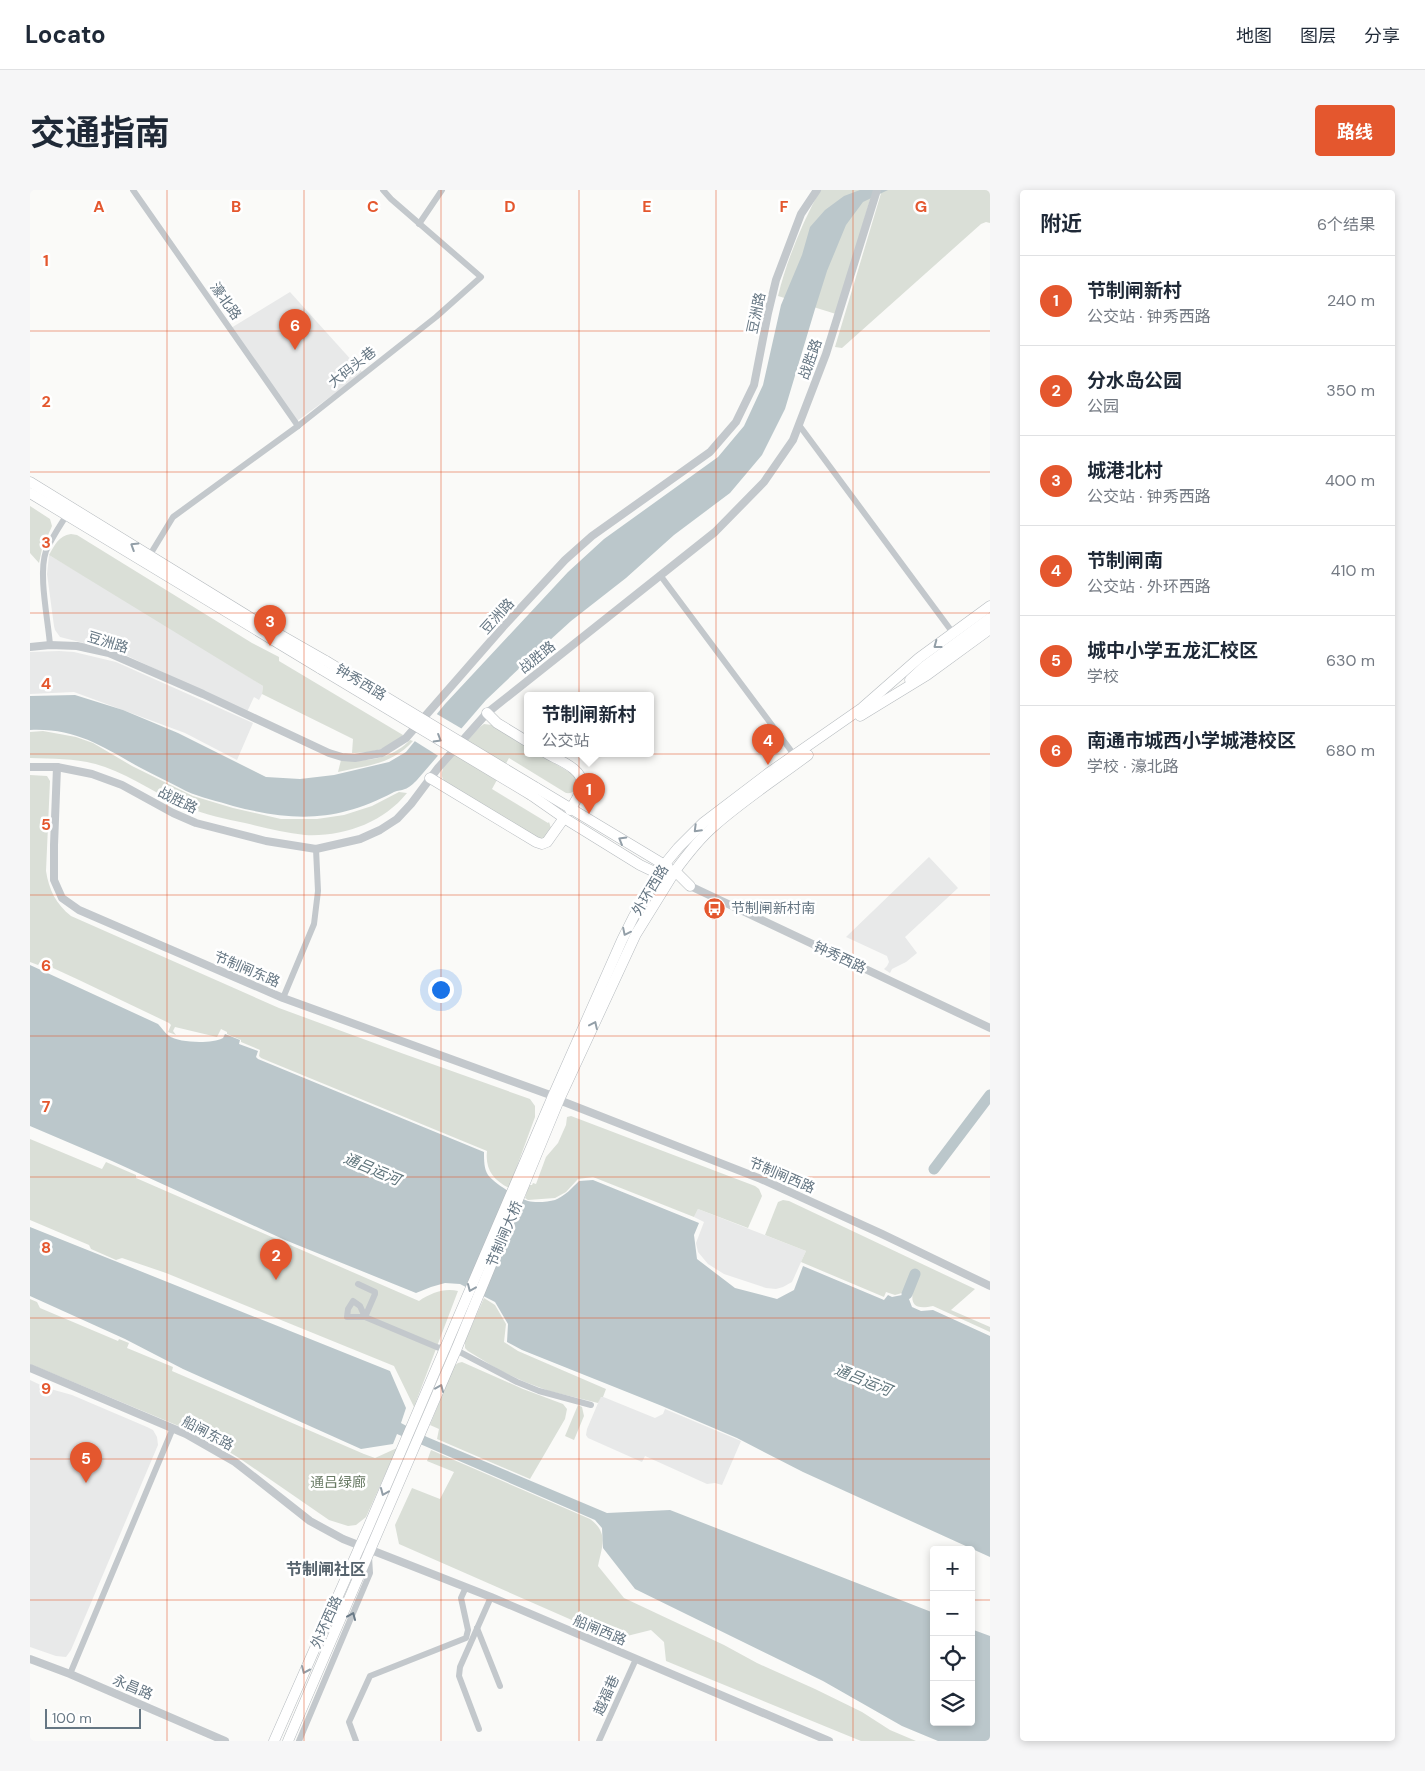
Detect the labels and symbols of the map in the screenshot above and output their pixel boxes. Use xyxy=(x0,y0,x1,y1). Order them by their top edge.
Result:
text: A xyxy=(93,196,105,217)
text: B xyxy=(231,196,241,217)
text: C xyxy=(367,196,379,217)
text: D xyxy=(504,196,516,217)
text: E xyxy=(642,196,652,217)
text: F xyxy=(780,196,789,217)
text: G xyxy=(915,196,927,217)
text: 1 xyxy=(43,250,49,271)
street label: 濠北路 xyxy=(207,279,245,323)
street label: 豆洲路 xyxy=(743,291,769,335)
pin: 6 xyxy=(279,309,311,350)
street label: 战胜路 xyxy=(794,336,826,382)
street label: 大码头巷 xyxy=(324,343,380,391)
text: 2 xyxy=(41,391,51,412)
text: 3 xyxy=(41,532,51,553)
one-way arrow xyxy=(130,543,139,553)
street label: 豆洲路 xyxy=(476,594,518,638)
pin: 3 xyxy=(254,605,286,646)
street label: 豆洲路 xyxy=(85,627,131,657)
street label: 战胜路 xyxy=(515,637,559,677)
one-way arrow xyxy=(933,639,943,648)
street label: 钟秀西路 xyxy=(332,660,390,704)
text: 4 xyxy=(41,673,51,694)
pin: 4 xyxy=(752,724,784,765)
one-way arrow xyxy=(433,732,442,742)
pin: 1 xyxy=(573,773,605,814)
street label: 战胜路 xyxy=(155,783,201,817)
text: 5 xyxy=(41,814,51,835)
one-way arrow xyxy=(694,824,703,833)
one-way arrow xyxy=(619,837,628,847)
street label: 外环西路 xyxy=(628,861,672,919)
bus stop icon: 节制闸新村南 xyxy=(703,896,727,920)
place label: 节制闸新村南 xyxy=(731,899,815,917)
one-way arrow xyxy=(622,927,632,936)
street label: 钟秀西路 xyxy=(811,937,869,977)
street label: 节制闸东路 xyxy=(211,947,283,991)
text: 6 xyxy=(41,955,51,976)
your location xyxy=(428,977,454,1003)
one-way arrow xyxy=(588,1022,598,1031)
text: 7 xyxy=(42,1096,51,1117)
water label: 通吕运河 xyxy=(340,1148,406,1191)
street label: 节制闸西路 xyxy=(746,1153,818,1197)
street label: 节制闸大桥 xyxy=(482,1198,526,1270)
text: 8 xyxy=(41,1237,51,1258)
pin: 2 xyxy=(260,1239,292,1280)
one-way arrow xyxy=(467,1283,477,1292)
water label: 通吕运河 xyxy=(831,1359,897,1402)
text: 9 xyxy=(41,1378,51,1399)
one-way arrow xyxy=(433,1384,444,1393)
street label: 船闸东路 xyxy=(179,1412,237,1454)
pin: 5 xyxy=(70,1442,102,1483)
park label: 通吕绿廊 xyxy=(310,1473,366,1491)
one-way arrow xyxy=(379,1487,390,1496)
district label: 节制闸社区 xyxy=(286,1559,366,1580)
street label: 外环西路 xyxy=(306,1593,346,1651)
street label: 船闸西路 xyxy=(571,1611,629,1649)
one-way arrow xyxy=(346,1612,356,1621)
one-way arrow xyxy=(301,1665,312,1674)
street label: 永昌路 xyxy=(110,1671,156,1703)
street label: 越福巷 xyxy=(589,1672,623,1718)
scale bar xyxy=(45,1706,141,1729)

